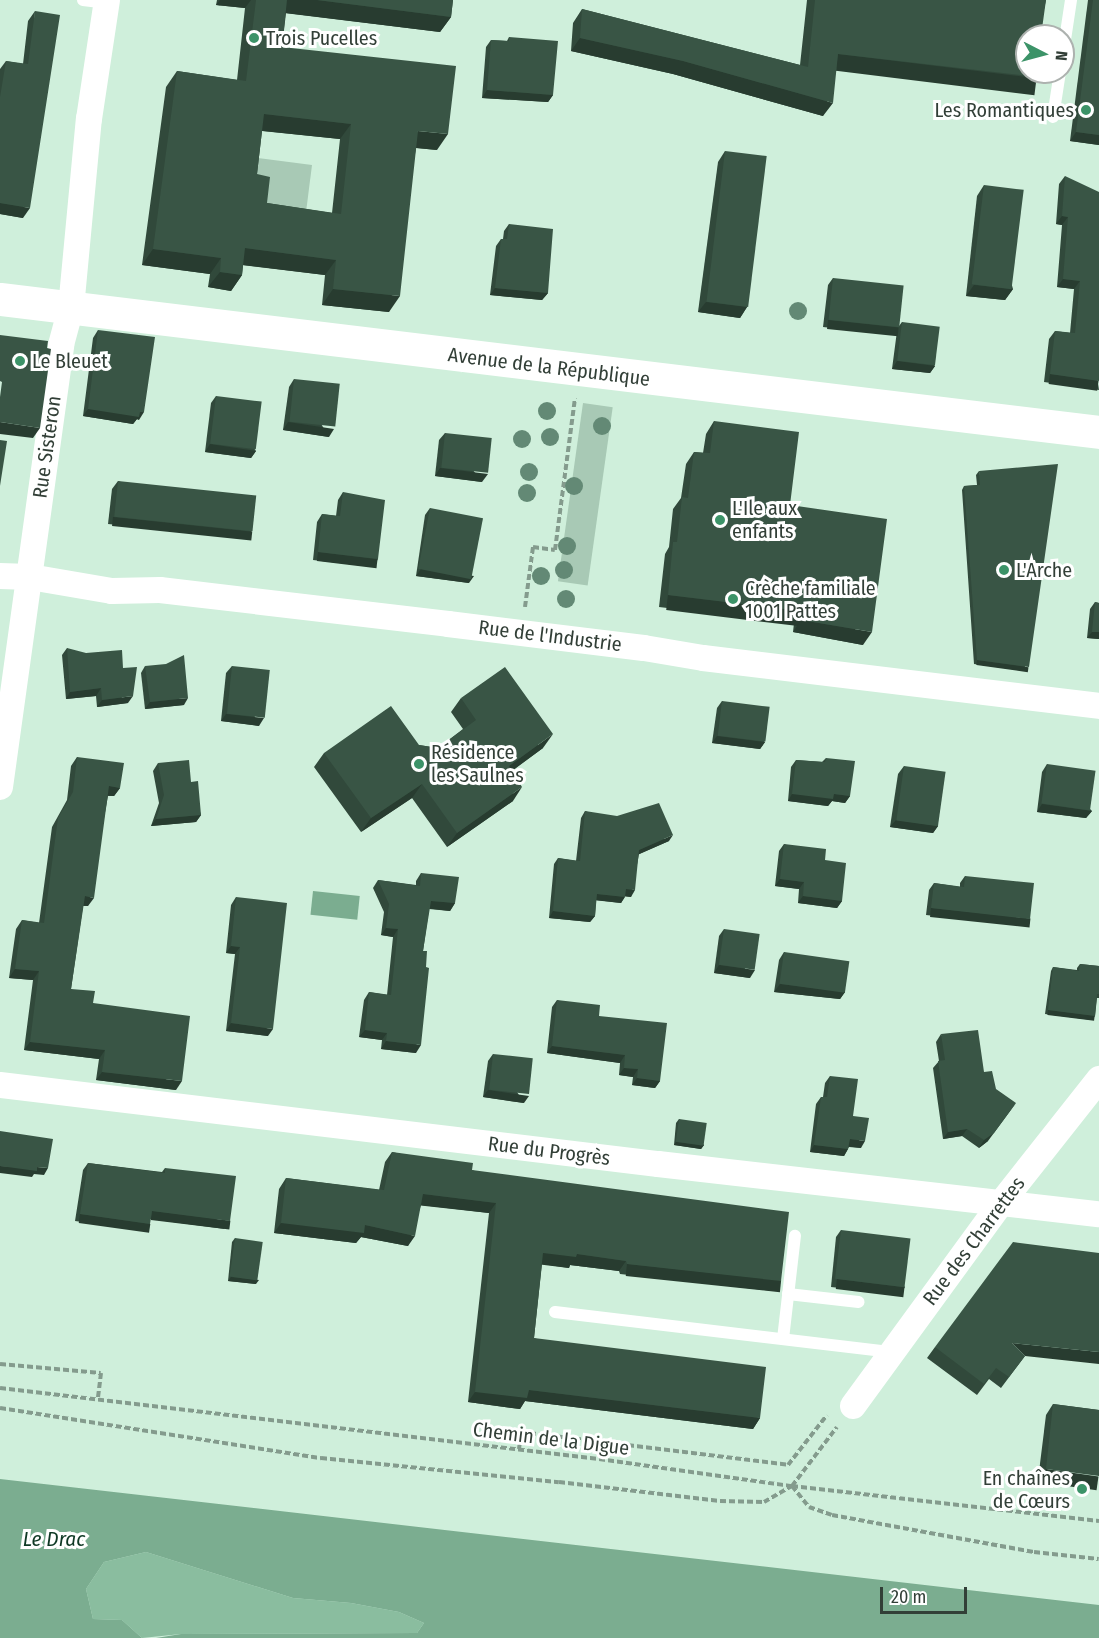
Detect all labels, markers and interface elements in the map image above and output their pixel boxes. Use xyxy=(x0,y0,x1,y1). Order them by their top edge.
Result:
north arrow xyxy=(1015,24,1075,84)
place label: Trois Pucelles xyxy=(266,26,377,50)
marker: Trois Pucelles xyxy=(247,31,261,45)
text: N xyxy=(1051,50,1071,61)
place label: Les Romantiques xyxy=(934,98,1074,122)
marker: Les Romantiques xyxy=(1079,103,1093,117)
street label: Avenue de la République xyxy=(447,343,651,391)
place label: Le Bleuet xyxy=(32,349,108,373)
marker: Le Bleuet xyxy=(13,354,27,368)
street label: Rue Sisteron xyxy=(28,394,66,500)
place label: L'Ile aux enfants xyxy=(732,496,797,543)
marker: L'Ile aux enfants xyxy=(713,513,727,527)
place label: L'Arche xyxy=(1016,558,1072,582)
marker: L'Arche xyxy=(997,563,1011,577)
place label: Crèche familiale 1001 Pattes xyxy=(745,576,876,623)
marker: Crèche familiale 1001 Pattes xyxy=(726,592,740,606)
street label: Rue de l'Industrie xyxy=(477,615,623,657)
place label: Résidence les Saulnes xyxy=(431,740,524,787)
marker: Résidence les Saulnes xyxy=(412,757,426,771)
street label: Rue du Progrès xyxy=(486,1132,612,1170)
street label: Rue des Charrettes xyxy=(918,1172,1030,1310)
street label: Chemin de la Digue xyxy=(472,1418,630,1460)
place label: En chaînes de Cœurs xyxy=(983,1466,1070,1513)
marker: En chaînes de Cœurs xyxy=(1075,1482,1089,1496)
water label: Le Drac xyxy=(23,1526,85,1552)
scale bar xyxy=(883,1575,970,1613)
text: 20 m xyxy=(891,1586,926,1608)

